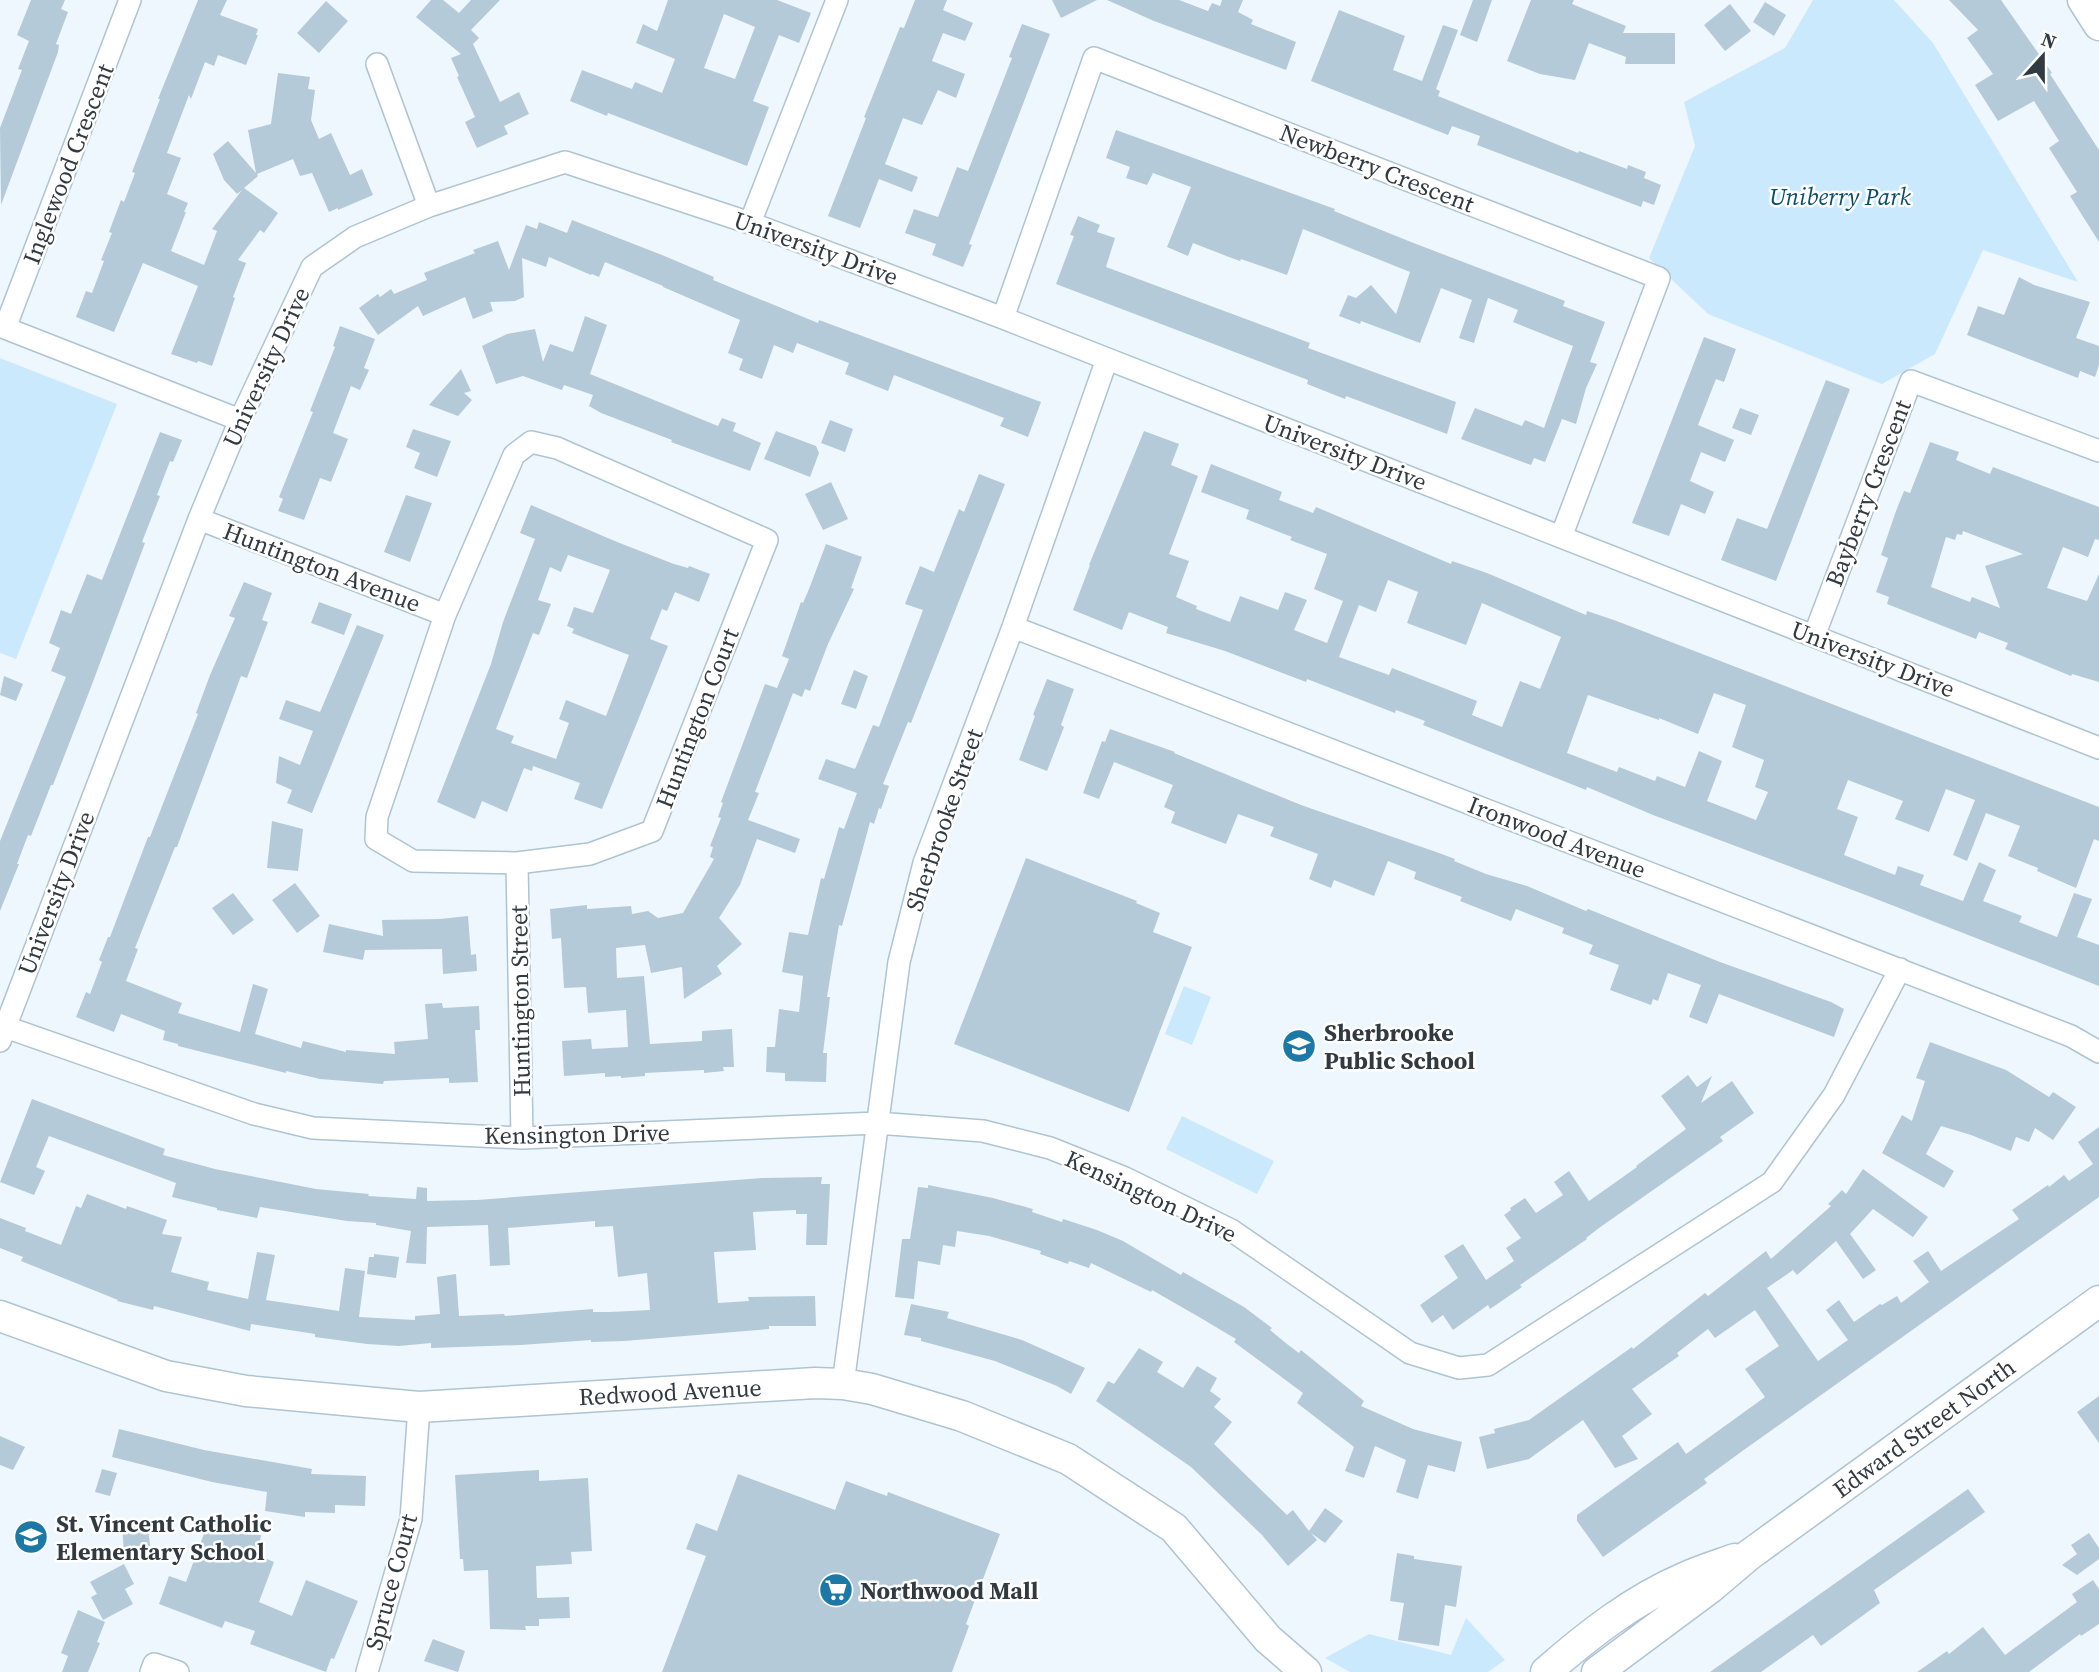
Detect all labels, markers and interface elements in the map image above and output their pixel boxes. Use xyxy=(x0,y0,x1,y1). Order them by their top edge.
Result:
north arrow xyxy=(2008,21,2078,91)
text: N xyxy=(2038,26,2060,55)
street label: Inglewood Crescent xyxy=(15,59,121,269)
street label: Newberry Crescent xyxy=(1275,116,1479,220)
park label: Uniberry Park xyxy=(1769,180,1911,213)
street label: University Drive xyxy=(729,203,903,293)
street label: University Drive xyxy=(214,282,318,452)
street label: Bayberry Crescent xyxy=(1817,395,1919,591)
street label: University Drive xyxy=(1258,406,1432,498)
street label: Huntington Avenue xyxy=(219,514,425,620)
street label: University Drive xyxy=(1786,613,1960,705)
street label: Huntington Court xyxy=(647,623,747,813)
street label: Sherbrooke Street xyxy=(897,724,991,916)
street label: Ironwood Avenue xyxy=(1463,788,1651,886)
street label: University Drive xyxy=(10,806,102,980)
street label: Huntington Street xyxy=(502,905,538,1097)
place label: Sherbrooke Public School xyxy=(1324,1016,1475,1077)
school or university icon: Sherbrooke Public School xyxy=(1280,1027,1318,1065)
street label: Kensington Drive xyxy=(484,1116,670,1152)
street label: Kensington Drive xyxy=(1060,1142,1242,1250)
street label: Edward Street North xyxy=(1826,1351,2022,1505)
street label: Redwood Avenue xyxy=(578,1371,762,1413)
place label: St. Vincent Catholic Elementary School xyxy=(56,1507,272,1568)
street label: Spruce Court xyxy=(357,1510,425,1654)
school or university icon: St. Vincent Catholic Elementary School xyxy=(12,1518,50,1556)
supermarket icon: Northwood Mall xyxy=(817,1571,855,1609)
place label: Northwood Mall xyxy=(860,1574,1039,1607)

